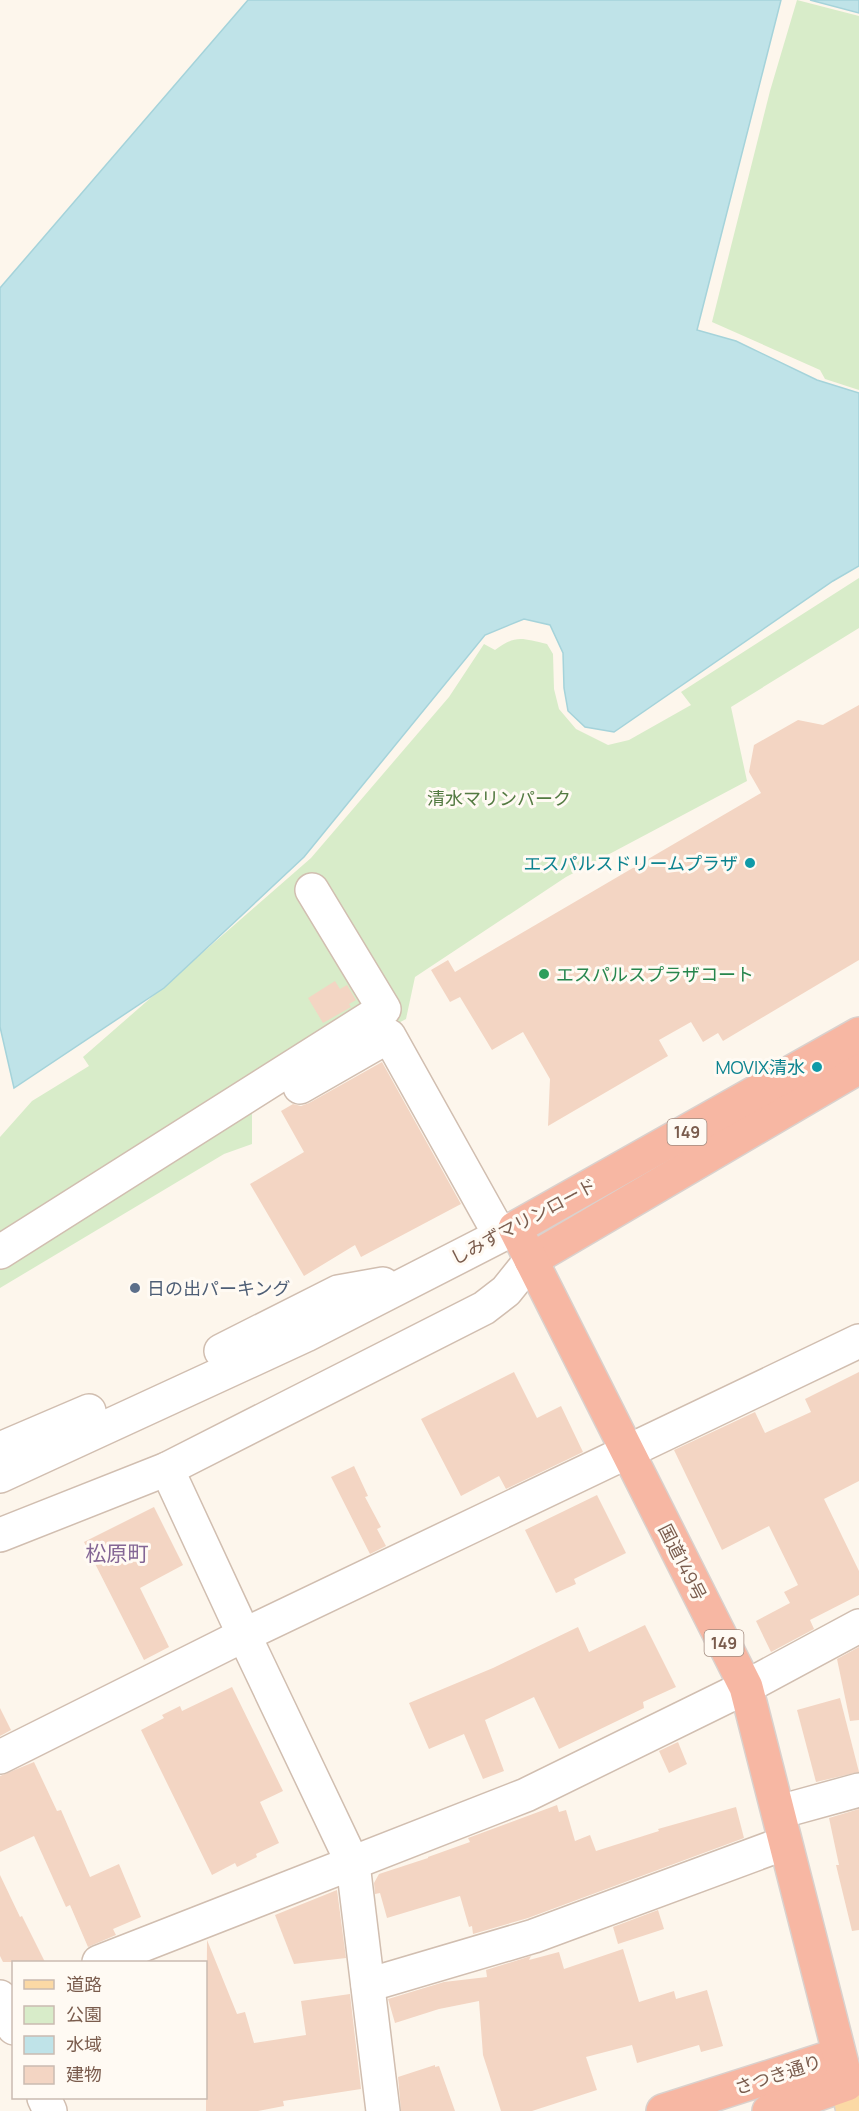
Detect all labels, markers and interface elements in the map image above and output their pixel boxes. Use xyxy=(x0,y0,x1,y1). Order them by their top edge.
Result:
park label: 清水マリンパーク xyxy=(427,786,571,810)
place label: エスパルスドリームプラザ xyxy=(524,851,738,875)
marker: エスパルスドリームプラザ xyxy=(743,856,757,870)
place label: エスパルスプラザコート xyxy=(556,962,754,986)
marker: エスパルスプラザコート xyxy=(537,967,551,981)
place label: MOVIX清水 xyxy=(715,1055,805,1079)
marker: MOVIX清水 xyxy=(810,1060,824,1074)
road number: 149 xyxy=(668,1119,706,1145)
street label: しみずマリンロード xyxy=(446,1172,600,1270)
place label: 日の出パーキング xyxy=(147,1276,290,1300)
marker: 日の出パーキング xyxy=(128,1281,142,1295)
street label: 国道149号 xyxy=(654,1520,712,1604)
district label: 松原町 xyxy=(86,1539,149,1567)
road number: 149 xyxy=(704,1630,744,1656)
legend xyxy=(12,1961,207,2099)
text: 道路 xyxy=(66,1972,102,1996)
text: 公園 xyxy=(66,2002,102,2026)
text: 水域 xyxy=(66,2032,102,2056)
street label: さつき通り xyxy=(731,2049,825,2099)
text: 建物 xyxy=(66,2062,102,2086)

